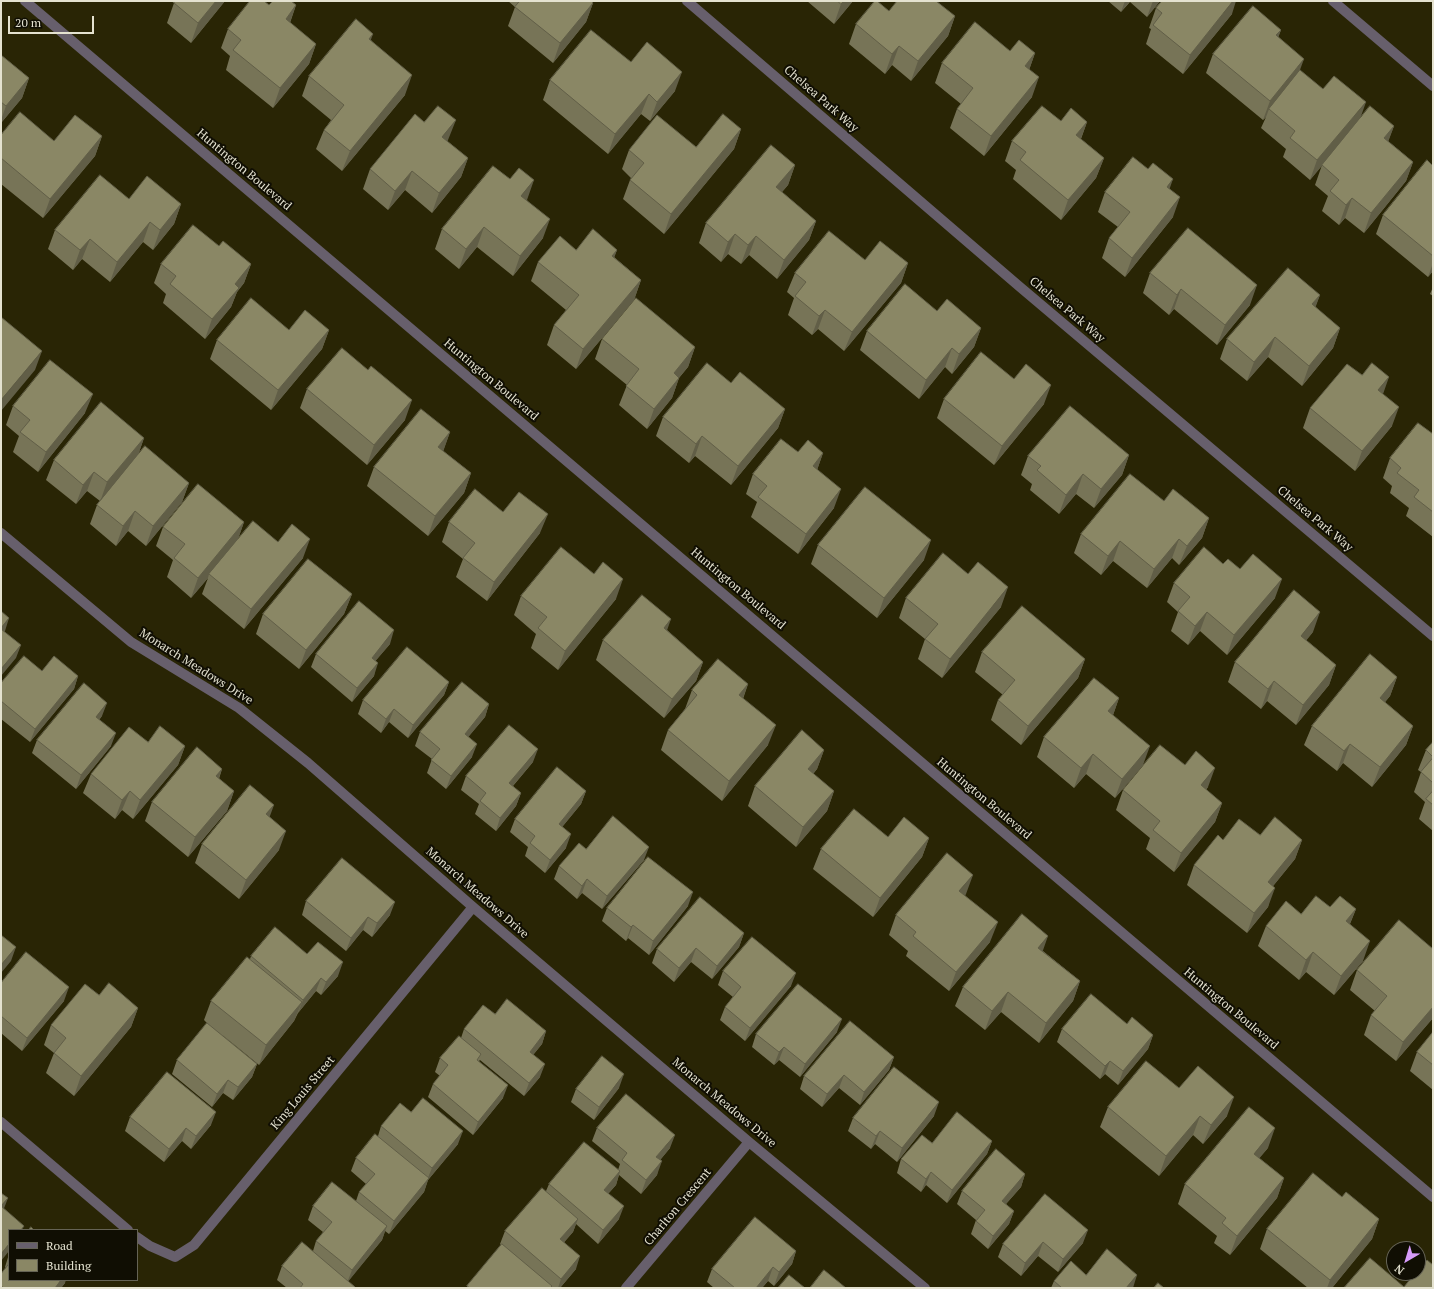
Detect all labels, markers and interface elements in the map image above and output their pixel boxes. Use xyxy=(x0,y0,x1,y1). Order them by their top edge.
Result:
scale bar xyxy=(10,8,96,34)
text: 20 m xyxy=(15,15,41,30)
street label: Chelsea Park Way xyxy=(781,63,861,135)
street label: Huntington Boulevard xyxy=(194,126,294,214)
street label: Chelsea Park Way xyxy=(1026,274,1108,346)
street label: Huntington Boulevard xyxy=(441,336,541,424)
street label: Chelsea Park Way xyxy=(1274,483,1356,555)
street label: Huntington Boulevard xyxy=(688,545,788,633)
street label: Monarch Meadows Drive xyxy=(136,626,256,708)
street label: Huntington Boulevard xyxy=(934,755,1034,843)
street label: Monarch Meadows Drive xyxy=(423,844,531,942)
street label: Huntington Boulevard xyxy=(1181,965,1281,1053)
street label: King Louis Street xyxy=(268,1053,338,1133)
street label: Monarch Meadows Drive xyxy=(669,1055,779,1151)
street label: Charlton Crescent xyxy=(641,1165,715,1249)
legend xyxy=(8,1229,138,1281)
text: Road xyxy=(46,1238,73,1253)
north arrow xyxy=(1386,1241,1426,1281)
text: Building xyxy=(46,1258,91,1273)
text: N xyxy=(1392,1262,1407,1278)

